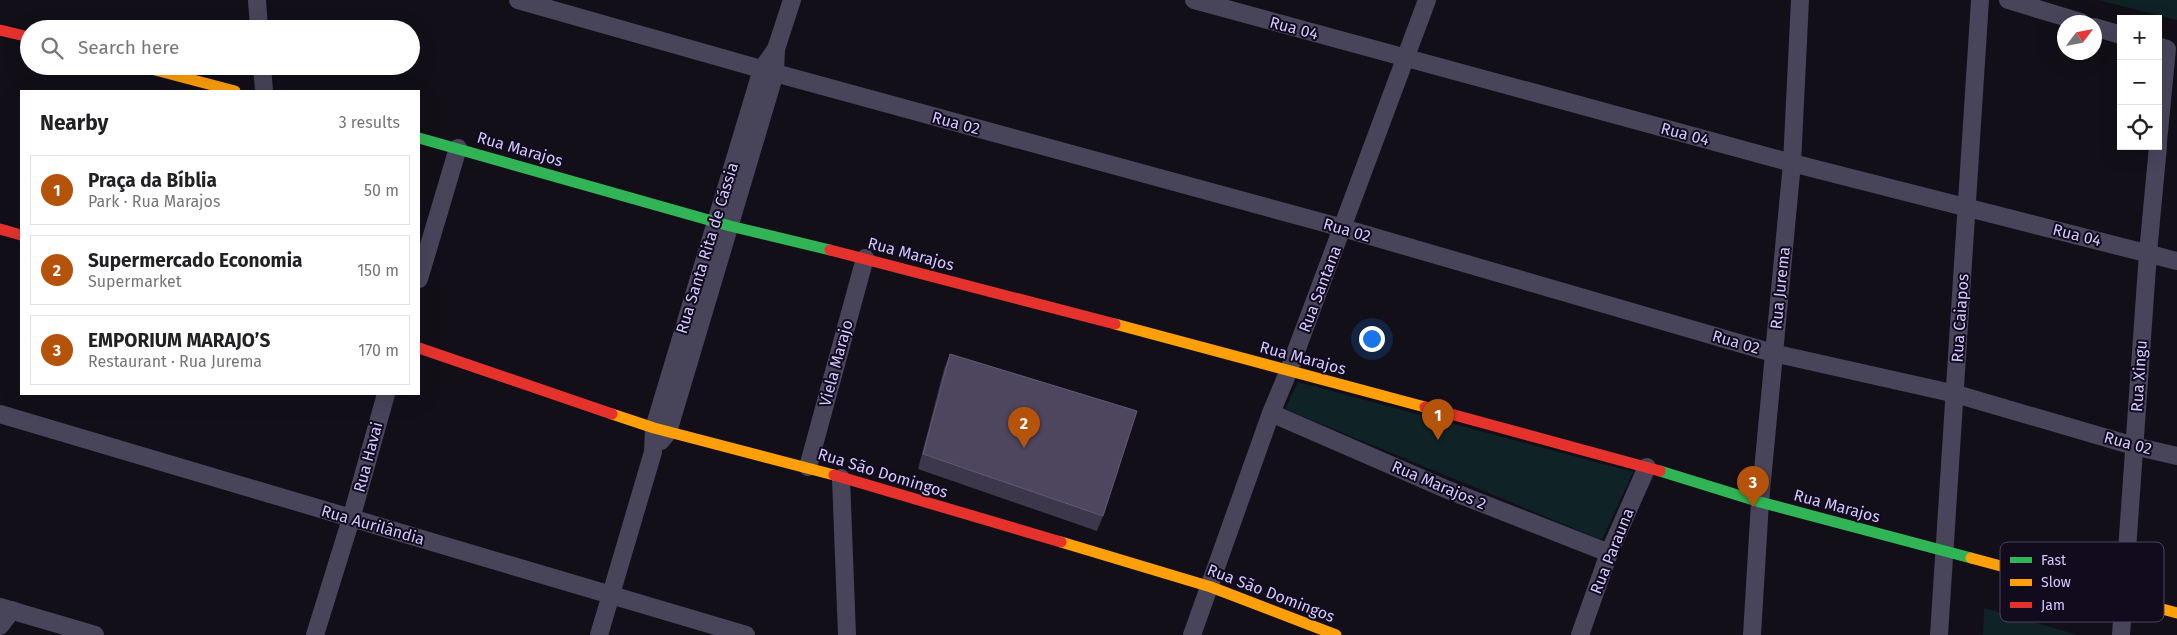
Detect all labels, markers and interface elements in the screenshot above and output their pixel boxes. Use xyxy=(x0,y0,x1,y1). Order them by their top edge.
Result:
street label: Rua 04 xyxy=(1268,12,1321,44)
north arrow xyxy=(2057,15,2102,60)
map controls xyxy=(2117,15,2162,150)
button: + xyxy=(2117,15,2162,60)
search box xyxy=(20,20,420,75)
icon: search xyxy=(38,34,66,62)
text: Search here xyxy=(78,36,179,59)
button: − xyxy=(2117,60,2162,105)
button: locate xyxy=(2117,105,2162,150)
street label: Rua 02 xyxy=(930,108,982,138)
text: Nearby xyxy=(40,110,108,136)
text: 3 results xyxy=(339,113,400,132)
street label: Rua 04 xyxy=(1659,118,1712,150)
street label: Rua Marajos xyxy=(475,128,565,170)
street label: Rua Santa Rita de Cássia xyxy=(672,160,742,336)
text: Praça da Bíblia xyxy=(88,169,217,192)
text: 1 xyxy=(53,181,61,200)
text: 50 m xyxy=(364,181,399,200)
text: Park · Rua Marajos xyxy=(88,192,220,211)
street label: Rua 02 xyxy=(1321,214,1373,246)
street label: Rua 04 xyxy=(2051,220,2104,250)
street label: Rua Marajos xyxy=(866,233,956,275)
street label: Rua Santana xyxy=(1295,243,1345,335)
street label: Rua Jurema xyxy=(1766,246,1794,330)
text: Supermercado Economia xyxy=(88,249,302,272)
text: 2 xyxy=(53,261,61,280)
text: 150 m xyxy=(357,261,399,280)
text: Supermarket xyxy=(88,272,182,291)
street label: Rua Caiapos xyxy=(1947,273,1973,363)
street label: Viela Marajo xyxy=(815,318,857,408)
your location xyxy=(1359,326,1385,352)
street label: Rua 02 xyxy=(1710,326,1762,358)
text: EMPORIUM MARAJO’S xyxy=(88,329,270,352)
street label: Rua Marajos xyxy=(1258,337,1348,379)
street label: Rua Xingu xyxy=(2127,339,2151,413)
text: 3 xyxy=(53,341,61,360)
text: 170 m xyxy=(358,341,399,360)
text: Restaurant · Rua Jurema xyxy=(88,352,262,371)
pin: 1 xyxy=(1422,399,1454,440)
pin: 2 xyxy=(1008,407,1040,448)
street label: Rua Havai xyxy=(349,420,387,494)
street label: Rua 02 xyxy=(2102,428,2154,458)
street label: Rua São Domingos xyxy=(816,444,950,502)
street label: Rua Marajos 2 xyxy=(1389,457,1489,513)
pin: 3 xyxy=(1737,466,1769,507)
street label: Rua Marajos xyxy=(1792,485,1882,527)
street label: Rua Aurilândia xyxy=(319,501,427,549)
street label: Rua Parauna xyxy=(1586,505,1638,597)
legend xyxy=(2000,542,2164,622)
text: Fast xyxy=(2041,552,2067,569)
street label: Rua São Domingos xyxy=(1205,560,1337,626)
text: Slow xyxy=(2041,574,2071,591)
text: Jam xyxy=(2041,597,2065,614)

